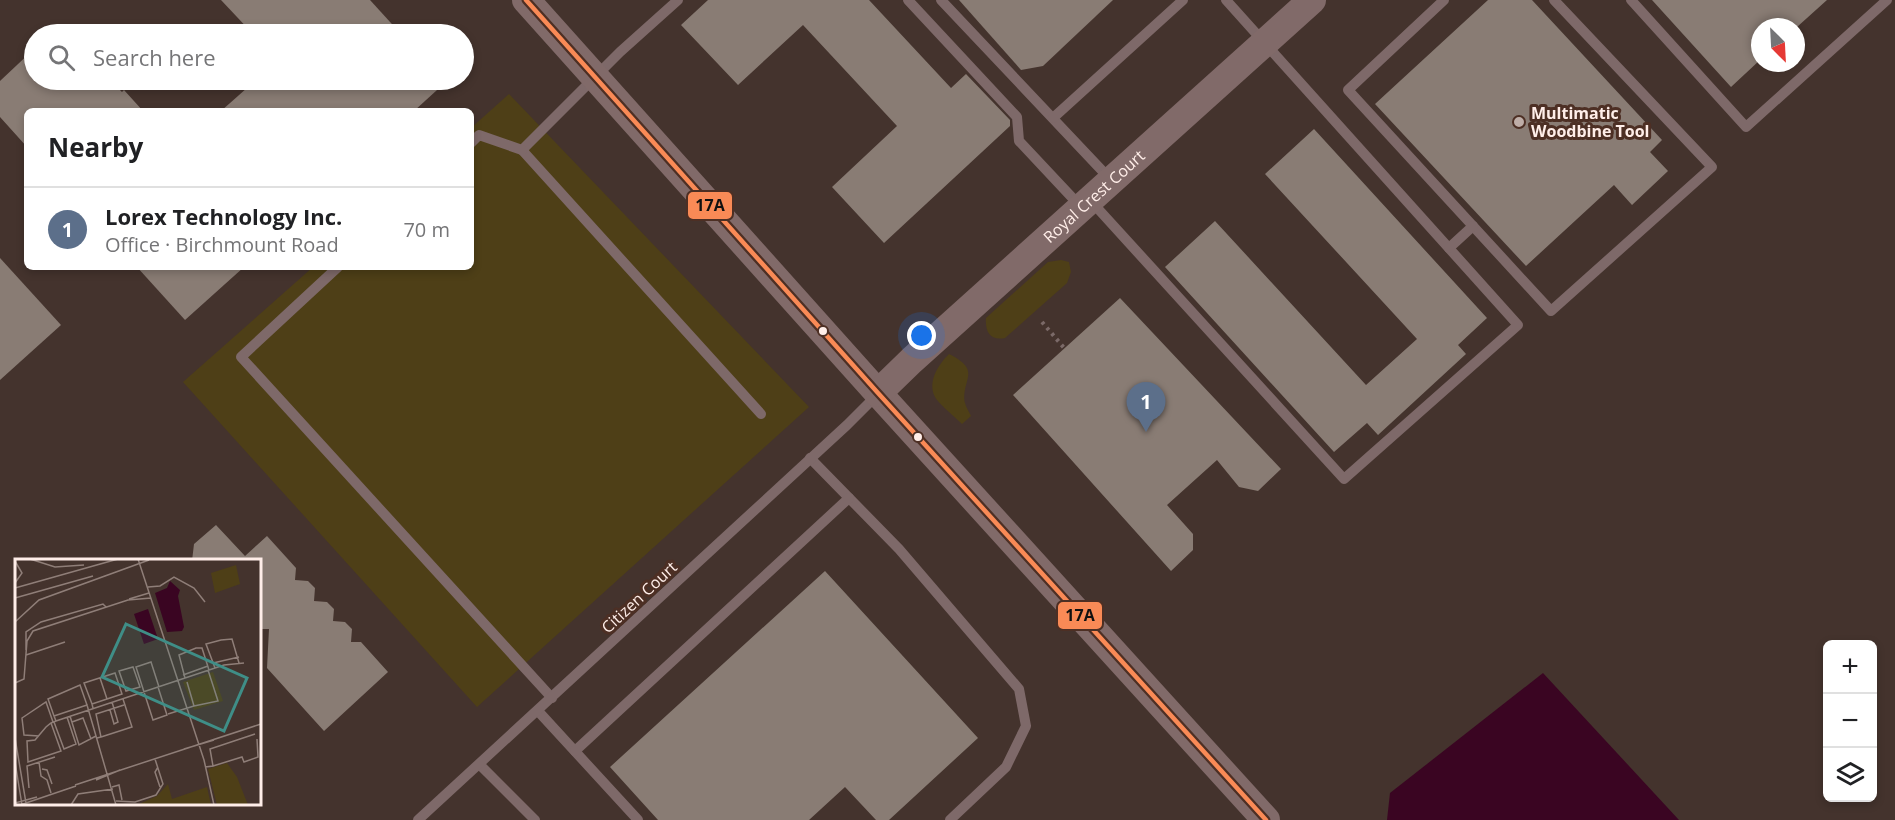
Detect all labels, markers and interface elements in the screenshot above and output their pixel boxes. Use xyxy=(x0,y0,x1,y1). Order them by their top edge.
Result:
north arrow xyxy=(1751,18,1805,72)
search box xyxy=(24,24,474,90)
icon: search xyxy=(45,41,78,74)
text: Search here xyxy=(93,42,216,72)
place label: Multimatic Woodbine Tool xyxy=(1531,102,1650,142)
marker: Multimatic Woodbine Tool xyxy=(1512,115,1526,129)
text: Nearby xyxy=(48,129,143,165)
street label: Royal Crest Court xyxy=(1038,145,1150,248)
line badge: 17A xyxy=(687,191,733,220)
text: 17A xyxy=(695,194,726,216)
text: Lorex Technology Inc. xyxy=(105,201,342,231)
text: 1 xyxy=(62,216,73,243)
text: 70 m xyxy=(403,216,450,243)
text: Office · Birchmount Road xyxy=(105,231,339,258)
your location xyxy=(907,321,936,350)
unlabelled marker xyxy=(817,325,829,337)
pin: 1 xyxy=(1126,382,1166,432)
unlabelled marker xyxy=(912,431,924,443)
street label: Citizen Court xyxy=(596,556,682,638)
inset map xyxy=(15,559,261,805)
line badge: 17A xyxy=(1057,601,1103,630)
text: 17A xyxy=(1065,604,1096,626)
map controls xyxy=(1823,640,1877,802)
button: + xyxy=(1823,640,1877,694)
button: − xyxy=(1823,694,1877,748)
button: layers xyxy=(1823,748,1877,802)

